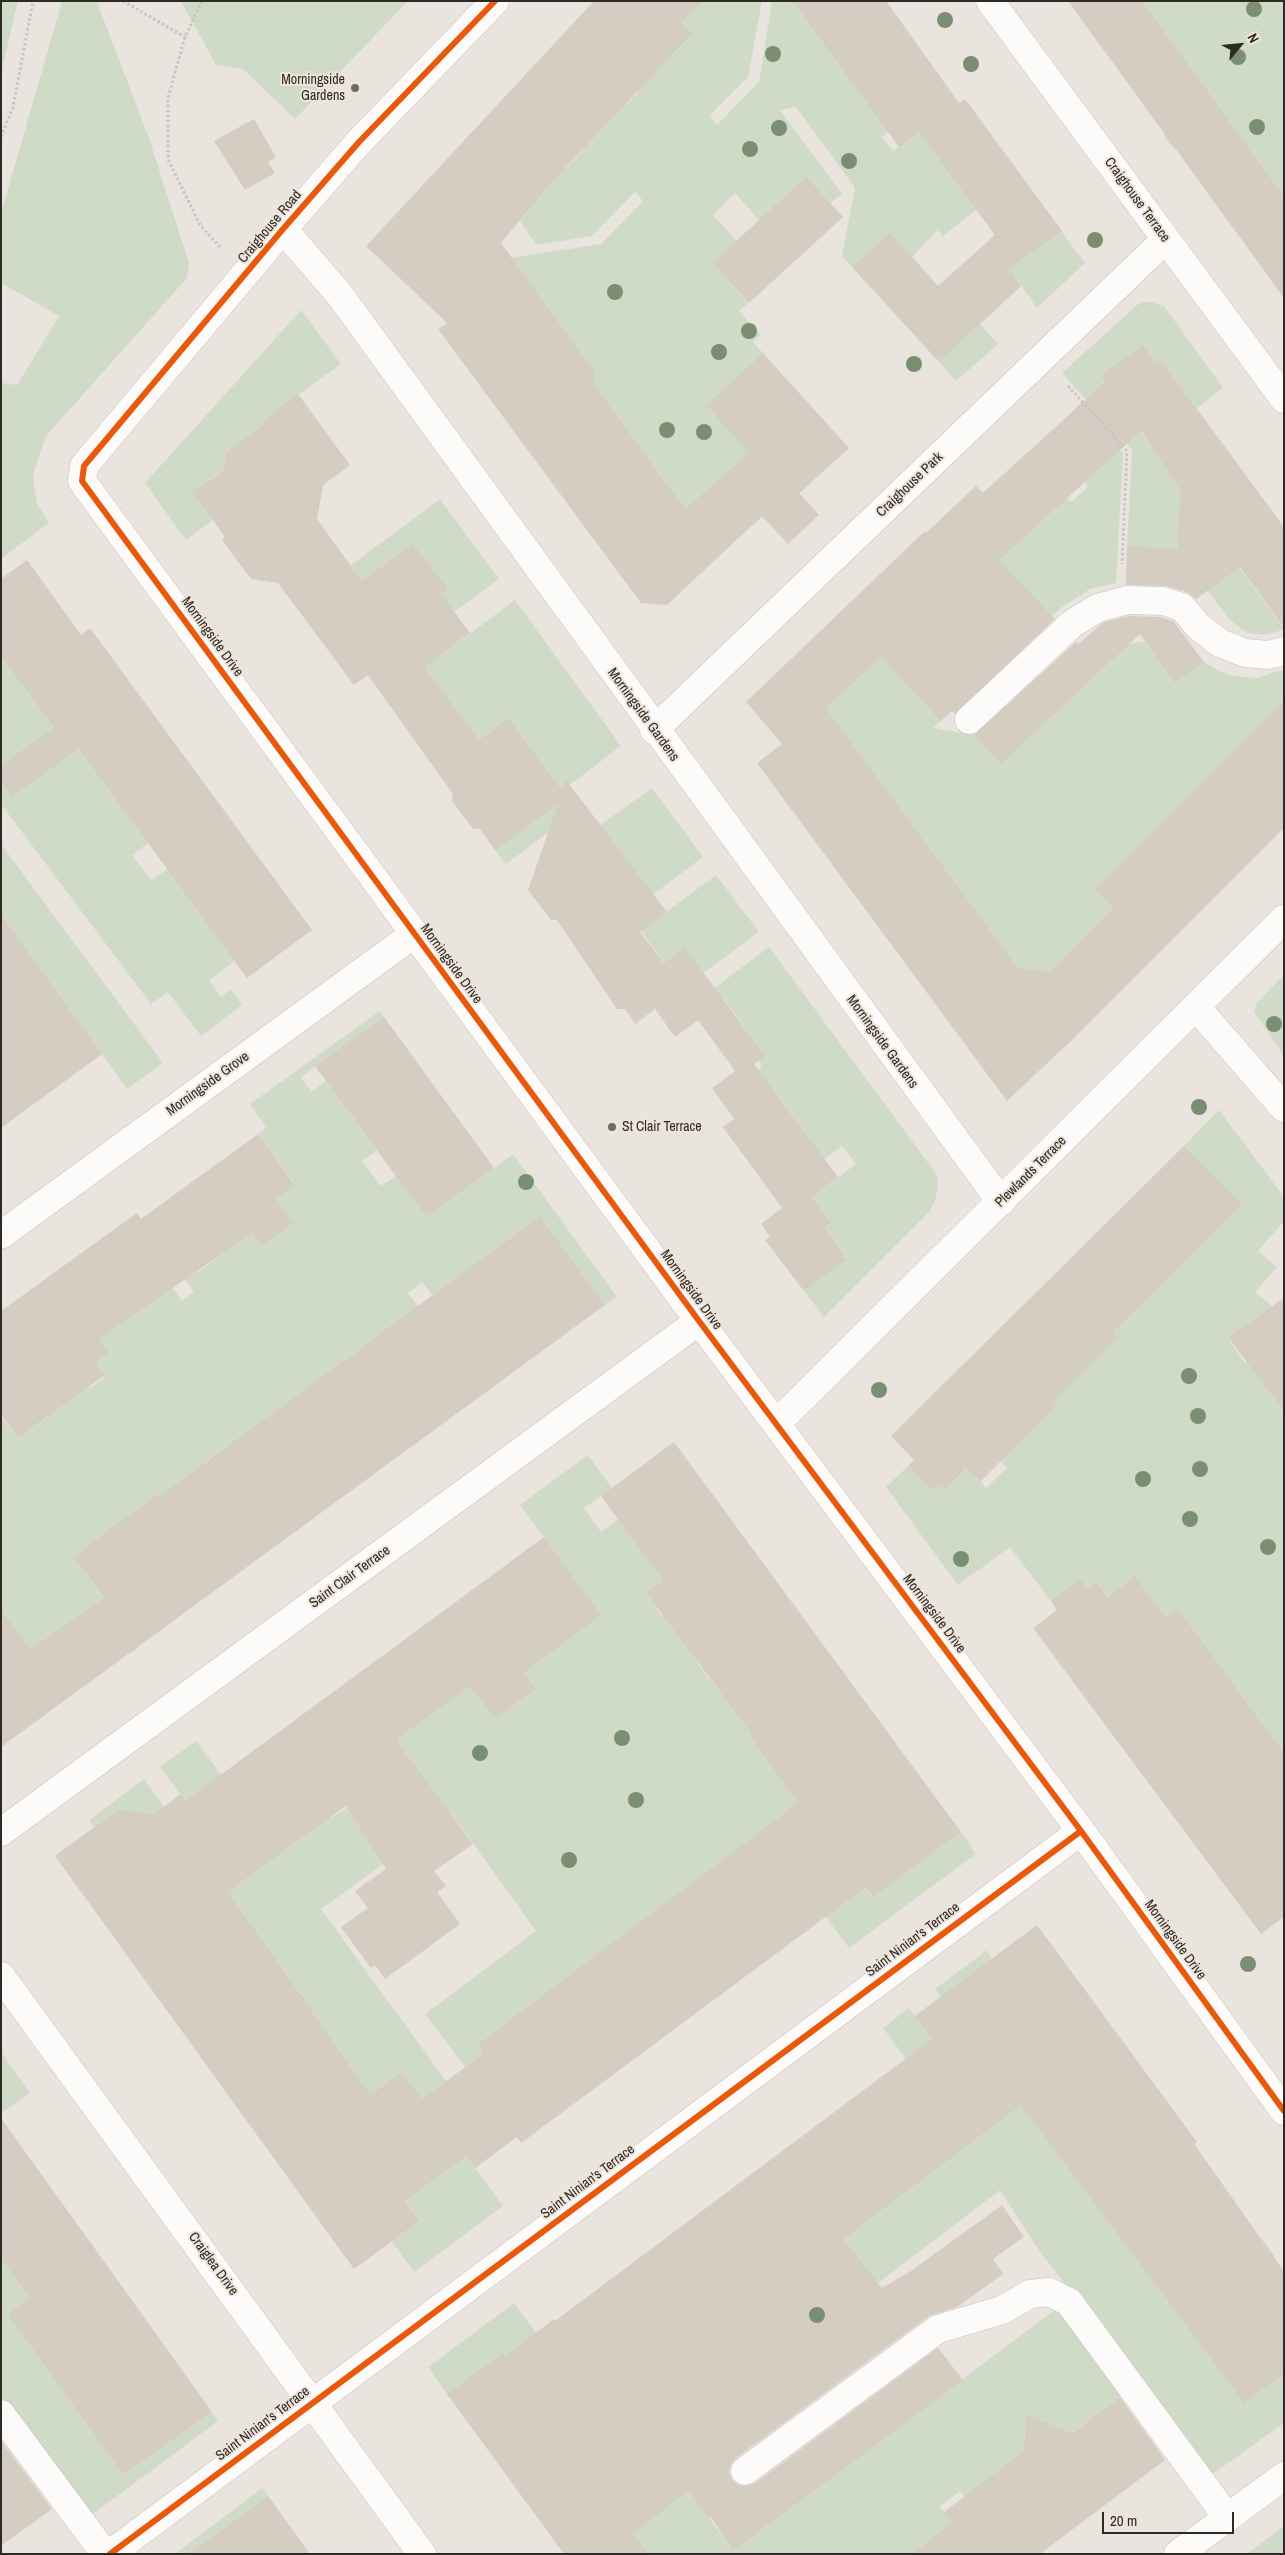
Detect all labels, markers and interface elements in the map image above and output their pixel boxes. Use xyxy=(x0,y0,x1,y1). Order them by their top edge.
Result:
north arrow xyxy=(1215,20,1265,70)
text: N xyxy=(1243,30,1263,46)
place label: Morningside Gardens xyxy=(281,72,345,104)
marker: Morningside Gardens xyxy=(349,82,361,94)
street label: Craighouse Terrace xyxy=(1101,154,1173,246)
street label: Craighouse Road xyxy=(235,187,305,267)
street label: Craighouse Park xyxy=(873,449,947,521)
street label: Morningside Drive xyxy=(177,594,247,680)
street label: Morningside Gardens xyxy=(604,665,682,765)
street label: Morningside Drive xyxy=(416,921,486,1007)
street label: Morningside Gardens xyxy=(843,992,921,1092)
street label: Morningside Grove xyxy=(163,1048,253,1120)
place label: St Clair Terrace xyxy=(622,1119,702,1135)
marker: St Clair Terrace xyxy=(606,1121,618,1133)
street label: Plewlands Terrace xyxy=(992,1133,1070,1211)
street label: Morningside Drive xyxy=(656,1247,726,1333)
street label: Saint Clair Terrace xyxy=(306,1542,394,1612)
street label: Morningside Drive xyxy=(899,1571,969,1657)
street label: Morningside Drive xyxy=(1140,1897,1210,1983)
street label: Saint Ninian's Terrace xyxy=(863,1899,963,1981)
street label: Saint Ninian's Terrace xyxy=(538,2141,638,2223)
street label: Craiglea Drive xyxy=(184,2229,242,2299)
street label: Saint Ninian's Terrace xyxy=(213,2383,313,2465)
scale bar xyxy=(1105,2502,1238,2534)
text: 20 m xyxy=(1110,2510,1137,2531)

